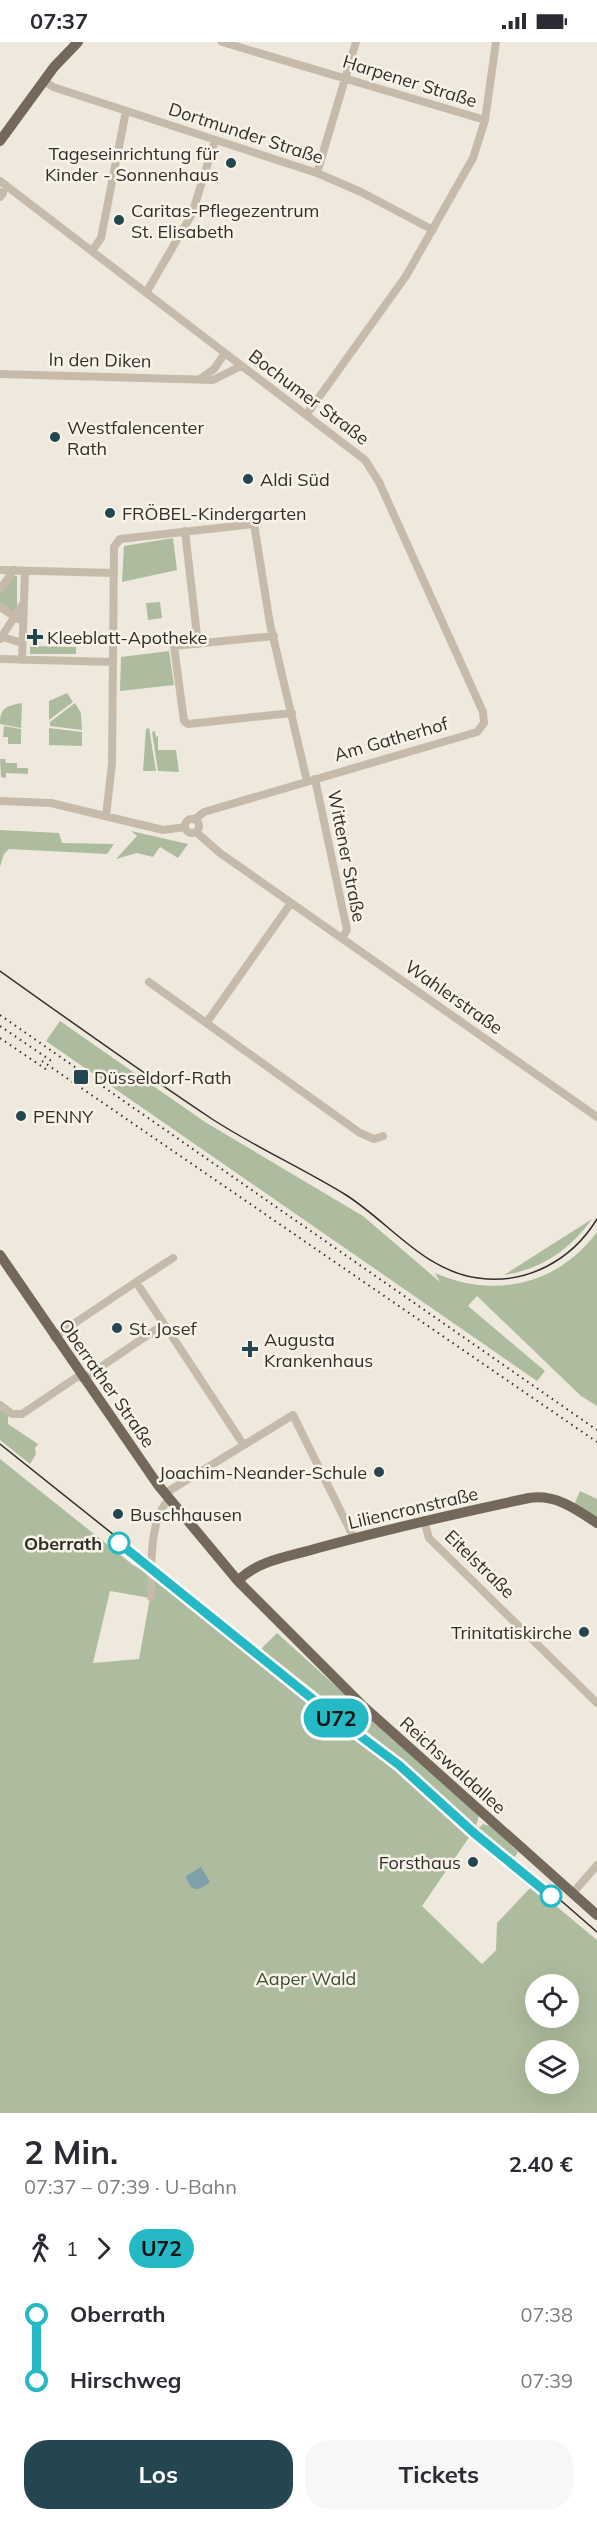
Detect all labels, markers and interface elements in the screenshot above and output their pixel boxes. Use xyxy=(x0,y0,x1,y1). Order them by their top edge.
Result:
text: 07:37 xyxy=(30,7,88,35)
street label: Harpener Straße xyxy=(340,50,480,112)
street label: Dortmunder Straße xyxy=(166,97,326,169)
place label: Tageseinrichtung für Kinder - Sonnenhaus xyxy=(45,142,219,186)
marker: Tageseinrichtung für Kinder - Sonnenhaus xyxy=(224,156,238,170)
place label: Caritas-Pflegezentrum St. Elisabeth xyxy=(131,199,319,243)
marker: Caritas-Pflegezentrum St. Elisabeth xyxy=(112,213,126,227)
street label: Bochumer Straße xyxy=(244,344,374,450)
street label: In den Diken xyxy=(48,348,152,372)
place label: Westfalencenter Rath xyxy=(67,416,204,460)
marker: Westfalencenter Rath xyxy=(48,430,62,444)
place label: Aldi Süd xyxy=(260,468,330,491)
marker: Aldi Süd xyxy=(241,472,255,486)
place label: FRÖBEL-Kindergarten xyxy=(122,502,307,525)
marker: FRÖBEL-Kindergarten xyxy=(103,506,117,520)
place label: Kleeblatt-Apotheke xyxy=(47,626,207,649)
marker: Kleeblatt-Apotheke xyxy=(28,630,42,644)
street label: Am Gatherhof xyxy=(331,711,452,766)
street label: Wittener Straße xyxy=(323,788,371,924)
street label: Wahlerstraße xyxy=(401,955,507,1039)
place label: Düsseldorf-Rath xyxy=(94,1066,232,1089)
marker: Düsseldorf-Rath xyxy=(72,1068,90,1086)
place label: PENNY xyxy=(33,1105,94,1128)
marker: PENNY xyxy=(14,1109,28,1123)
street label: Oberrather Straße xyxy=(54,1314,160,1452)
place label: St. Josef xyxy=(129,1317,197,1340)
marker: St. Josef xyxy=(110,1321,124,1335)
place label: Augusta Krankenhaus xyxy=(264,1328,373,1372)
marker: Augusta Krankenhaus xyxy=(241,1340,259,1358)
place label: Joachim-Neander-Schule xyxy=(159,1461,367,1484)
marker: Joachim-Neander-Schule xyxy=(372,1465,386,1479)
street label: Liliencronstraße xyxy=(346,1482,480,1534)
place label: Buschhausen xyxy=(130,1503,242,1526)
marker: Buschhausen xyxy=(111,1507,125,1521)
street label: Eitelstraße xyxy=(440,1525,520,1603)
place label: Oberrath xyxy=(24,1532,102,1555)
marker: Oberrath xyxy=(108,1532,130,1554)
place label: Trinitatiskirche xyxy=(451,1621,572,1644)
marker: Trinitatiskirche xyxy=(577,1625,591,1639)
line badge: U72 xyxy=(302,1698,370,1738)
text: U72 xyxy=(316,1705,356,1731)
street label: Reichswaldallee xyxy=(395,1711,511,1819)
place label: Forsthaus xyxy=(379,1851,461,1874)
marker: Forsthaus xyxy=(466,1855,480,1869)
unlabelled marker xyxy=(540,1885,562,1907)
park label: Aaper Wald xyxy=(256,1967,356,1990)
map controls xyxy=(525,1974,579,2094)
button: locate xyxy=(525,1974,579,2028)
button: layers xyxy=(525,2040,579,2094)
text: 2 Min. xyxy=(24,2131,118,2172)
text: 2.40 € xyxy=(509,2150,573,2178)
text: 07:37 – 07:39 · U-Bahn xyxy=(24,2174,237,2199)
icon: walk xyxy=(24,2232,57,2265)
icon: forward xyxy=(87,2232,120,2265)
text: U72 xyxy=(141,2235,182,2261)
text: 1 xyxy=(66,2236,78,2261)
text: Oberrath xyxy=(70,2300,165,2328)
text: 07:38 xyxy=(520,2302,573,2327)
text: Hirschweg xyxy=(70,2366,182,2394)
text: 07:39 xyxy=(520,2368,573,2393)
button: Los xyxy=(24,2440,293,2509)
button: Tickets xyxy=(305,2440,573,2509)

